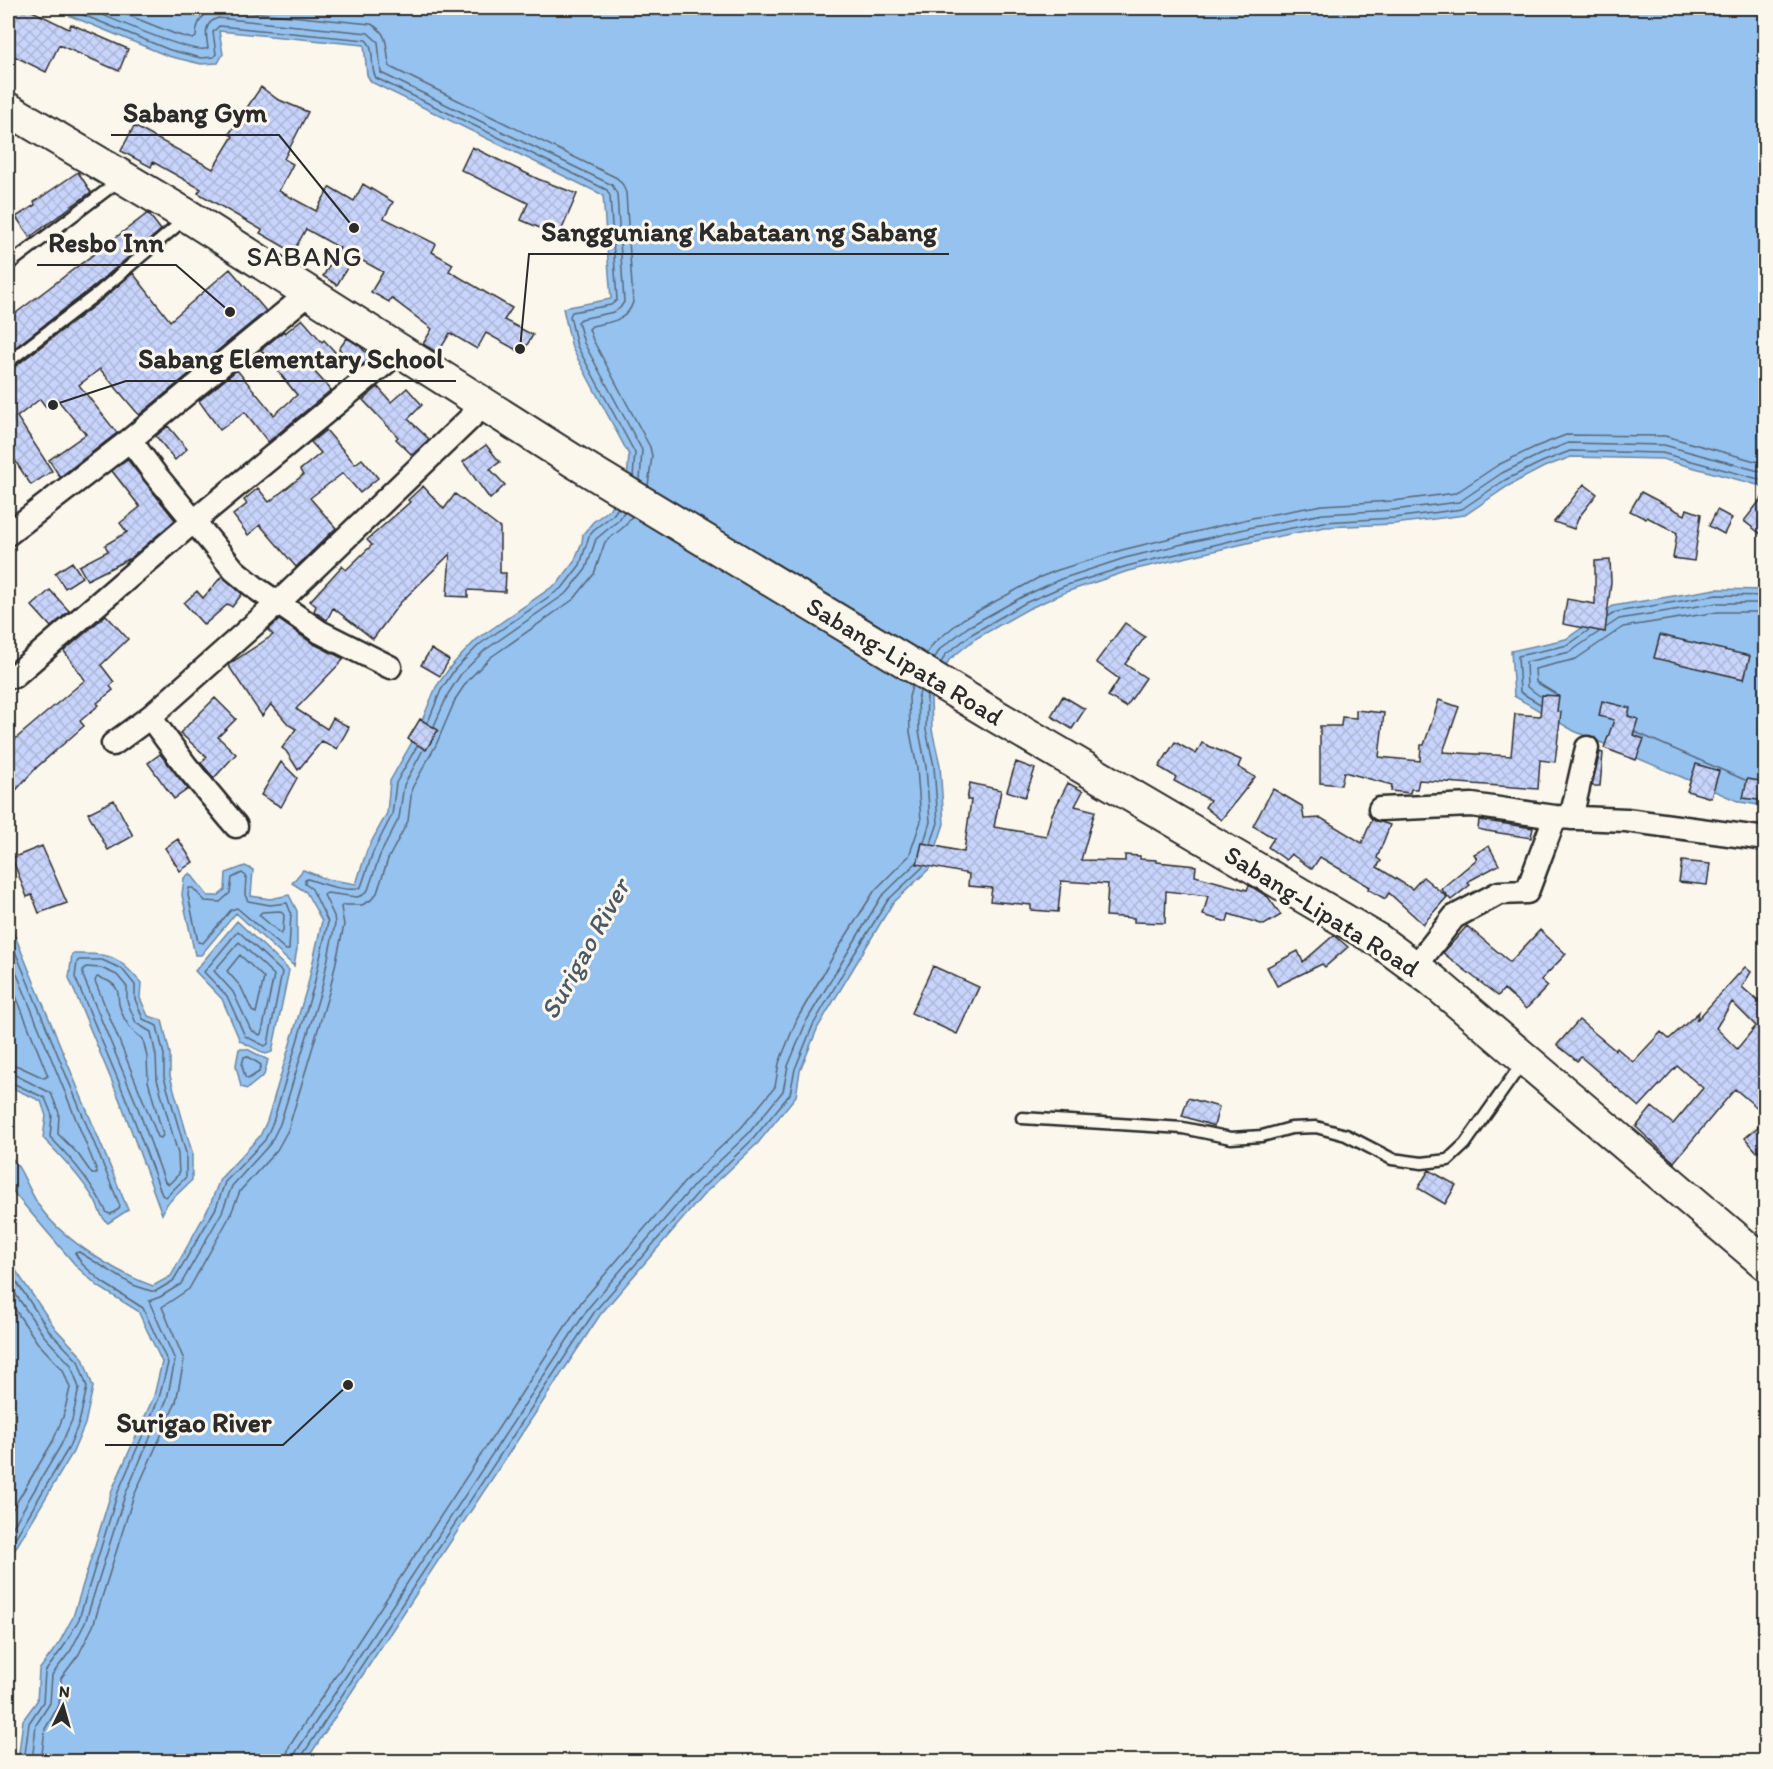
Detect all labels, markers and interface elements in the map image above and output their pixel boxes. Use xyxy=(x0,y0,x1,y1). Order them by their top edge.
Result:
callout: Sabang Gym xyxy=(111,90,279,135)
text: Sabang Gym xyxy=(123,96,267,129)
callout: Sangguniang Kabataan ng Sabang xyxy=(529,209,949,254)
text: Sangguniang Kabataan ng Sabang xyxy=(541,215,938,248)
callout: Resbo Inn xyxy=(37,220,176,265)
text: Resbo Inn xyxy=(48,226,164,259)
district label: SABANG xyxy=(247,239,363,273)
callout: Sabang Elementary School xyxy=(126,336,456,381)
text: Sabang Elementary School xyxy=(138,342,444,375)
street label: Sabang-Lipata Road xyxy=(801,590,1009,732)
street label: Sabang-Lipata Road xyxy=(1218,838,1426,984)
water label: Surigao River xyxy=(533,870,638,1024)
callout: Surigao River xyxy=(105,1400,283,1445)
text: Surigao River xyxy=(117,1406,273,1439)
north arrow xyxy=(33,1676,93,1736)
text: N xyxy=(58,1682,70,1701)

